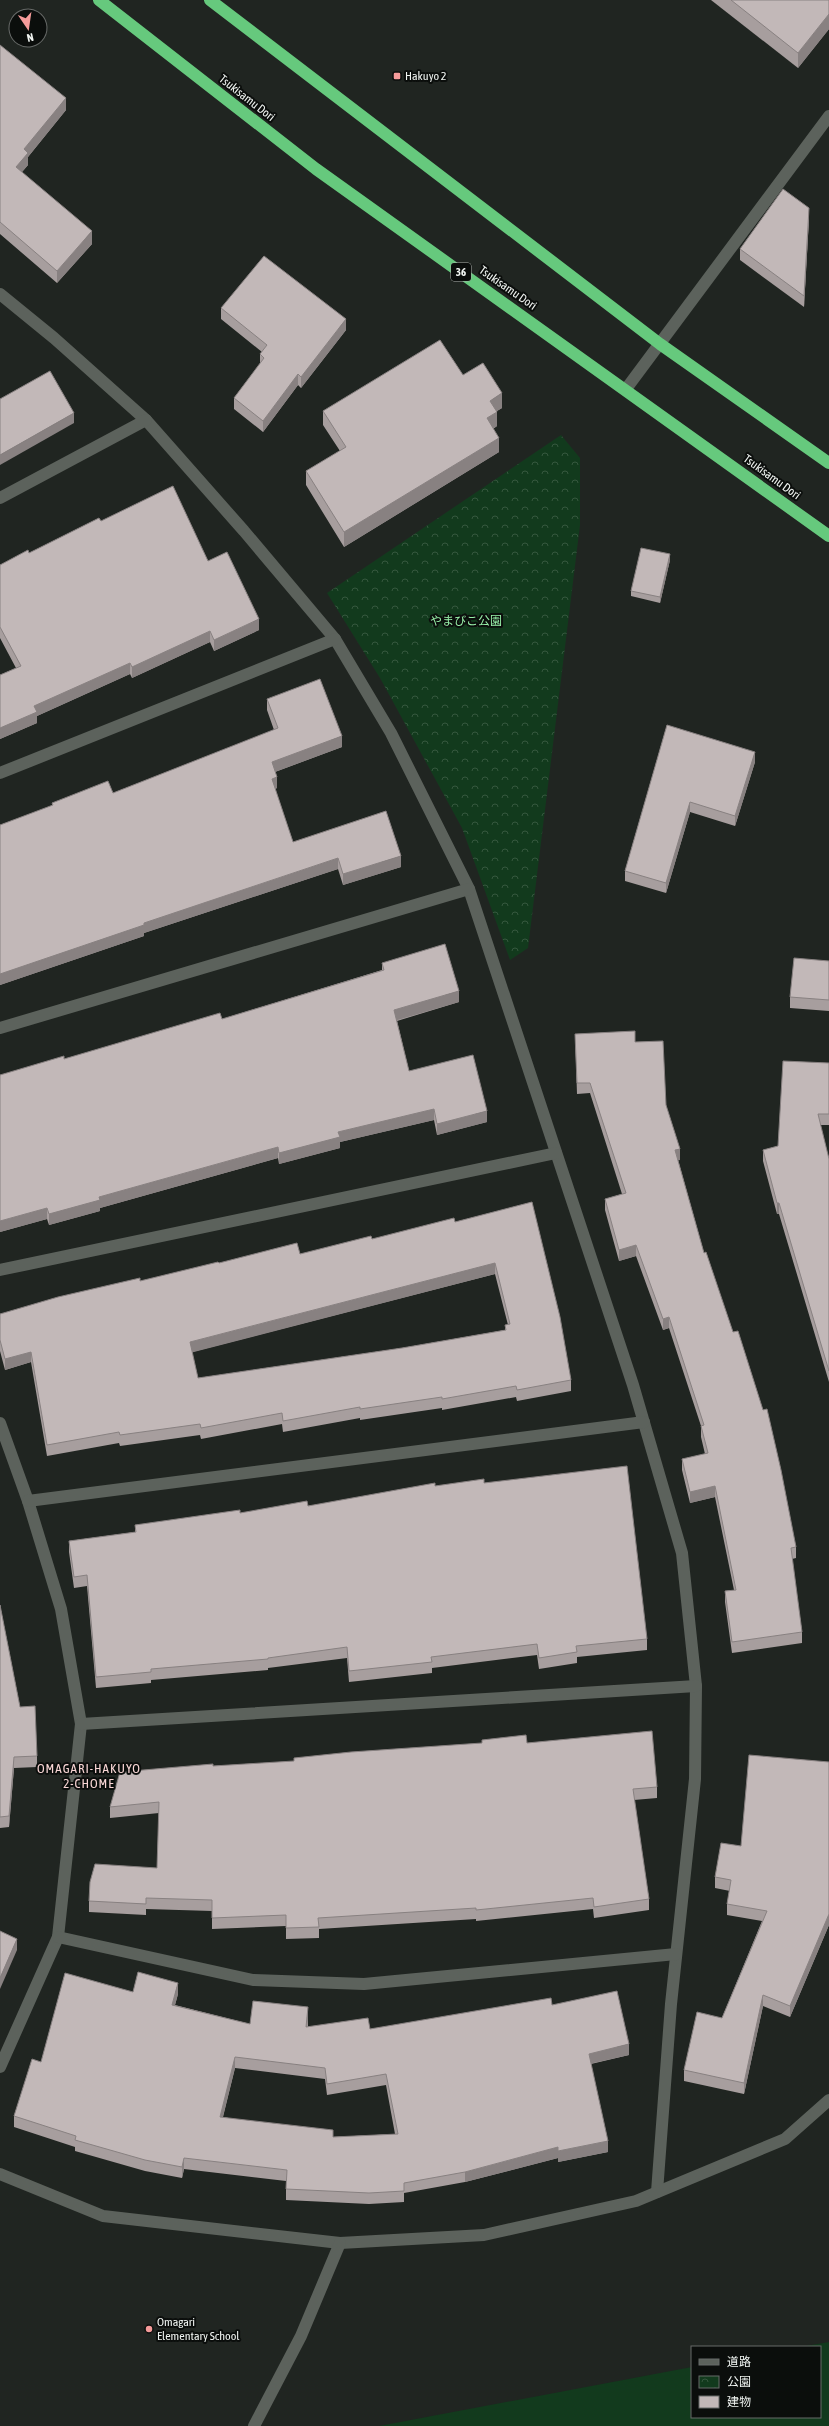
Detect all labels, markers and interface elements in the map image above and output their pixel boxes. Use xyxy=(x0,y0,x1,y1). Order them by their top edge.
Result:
north arrow xyxy=(8,8,48,48)
text: N xyxy=(26,31,35,44)
place label: Hakuyo 2 xyxy=(405,69,446,83)
marker: Hakuyo 2 xyxy=(392,71,402,81)
street label: Tsukisamu Dori xyxy=(216,72,278,124)
road number: 36 xyxy=(451,263,471,281)
street label: Tsukisamu Dori xyxy=(477,263,539,313)
street label: Tsukisamu Dori xyxy=(741,452,803,502)
park label: やまびこ公園 xyxy=(430,614,502,628)
district label: OMAGARI-HAKUYO 2-CHOME xyxy=(37,1761,141,1791)
place label: Omagari Elementary School xyxy=(157,2315,240,2343)
marker: Omagari Elementary School xyxy=(144,2324,154,2334)
legend xyxy=(691,2346,821,2418)
text: 道路 xyxy=(727,2355,751,2369)
text: 公園 xyxy=(727,2375,751,2389)
text: 建物 xyxy=(727,2395,751,2409)

